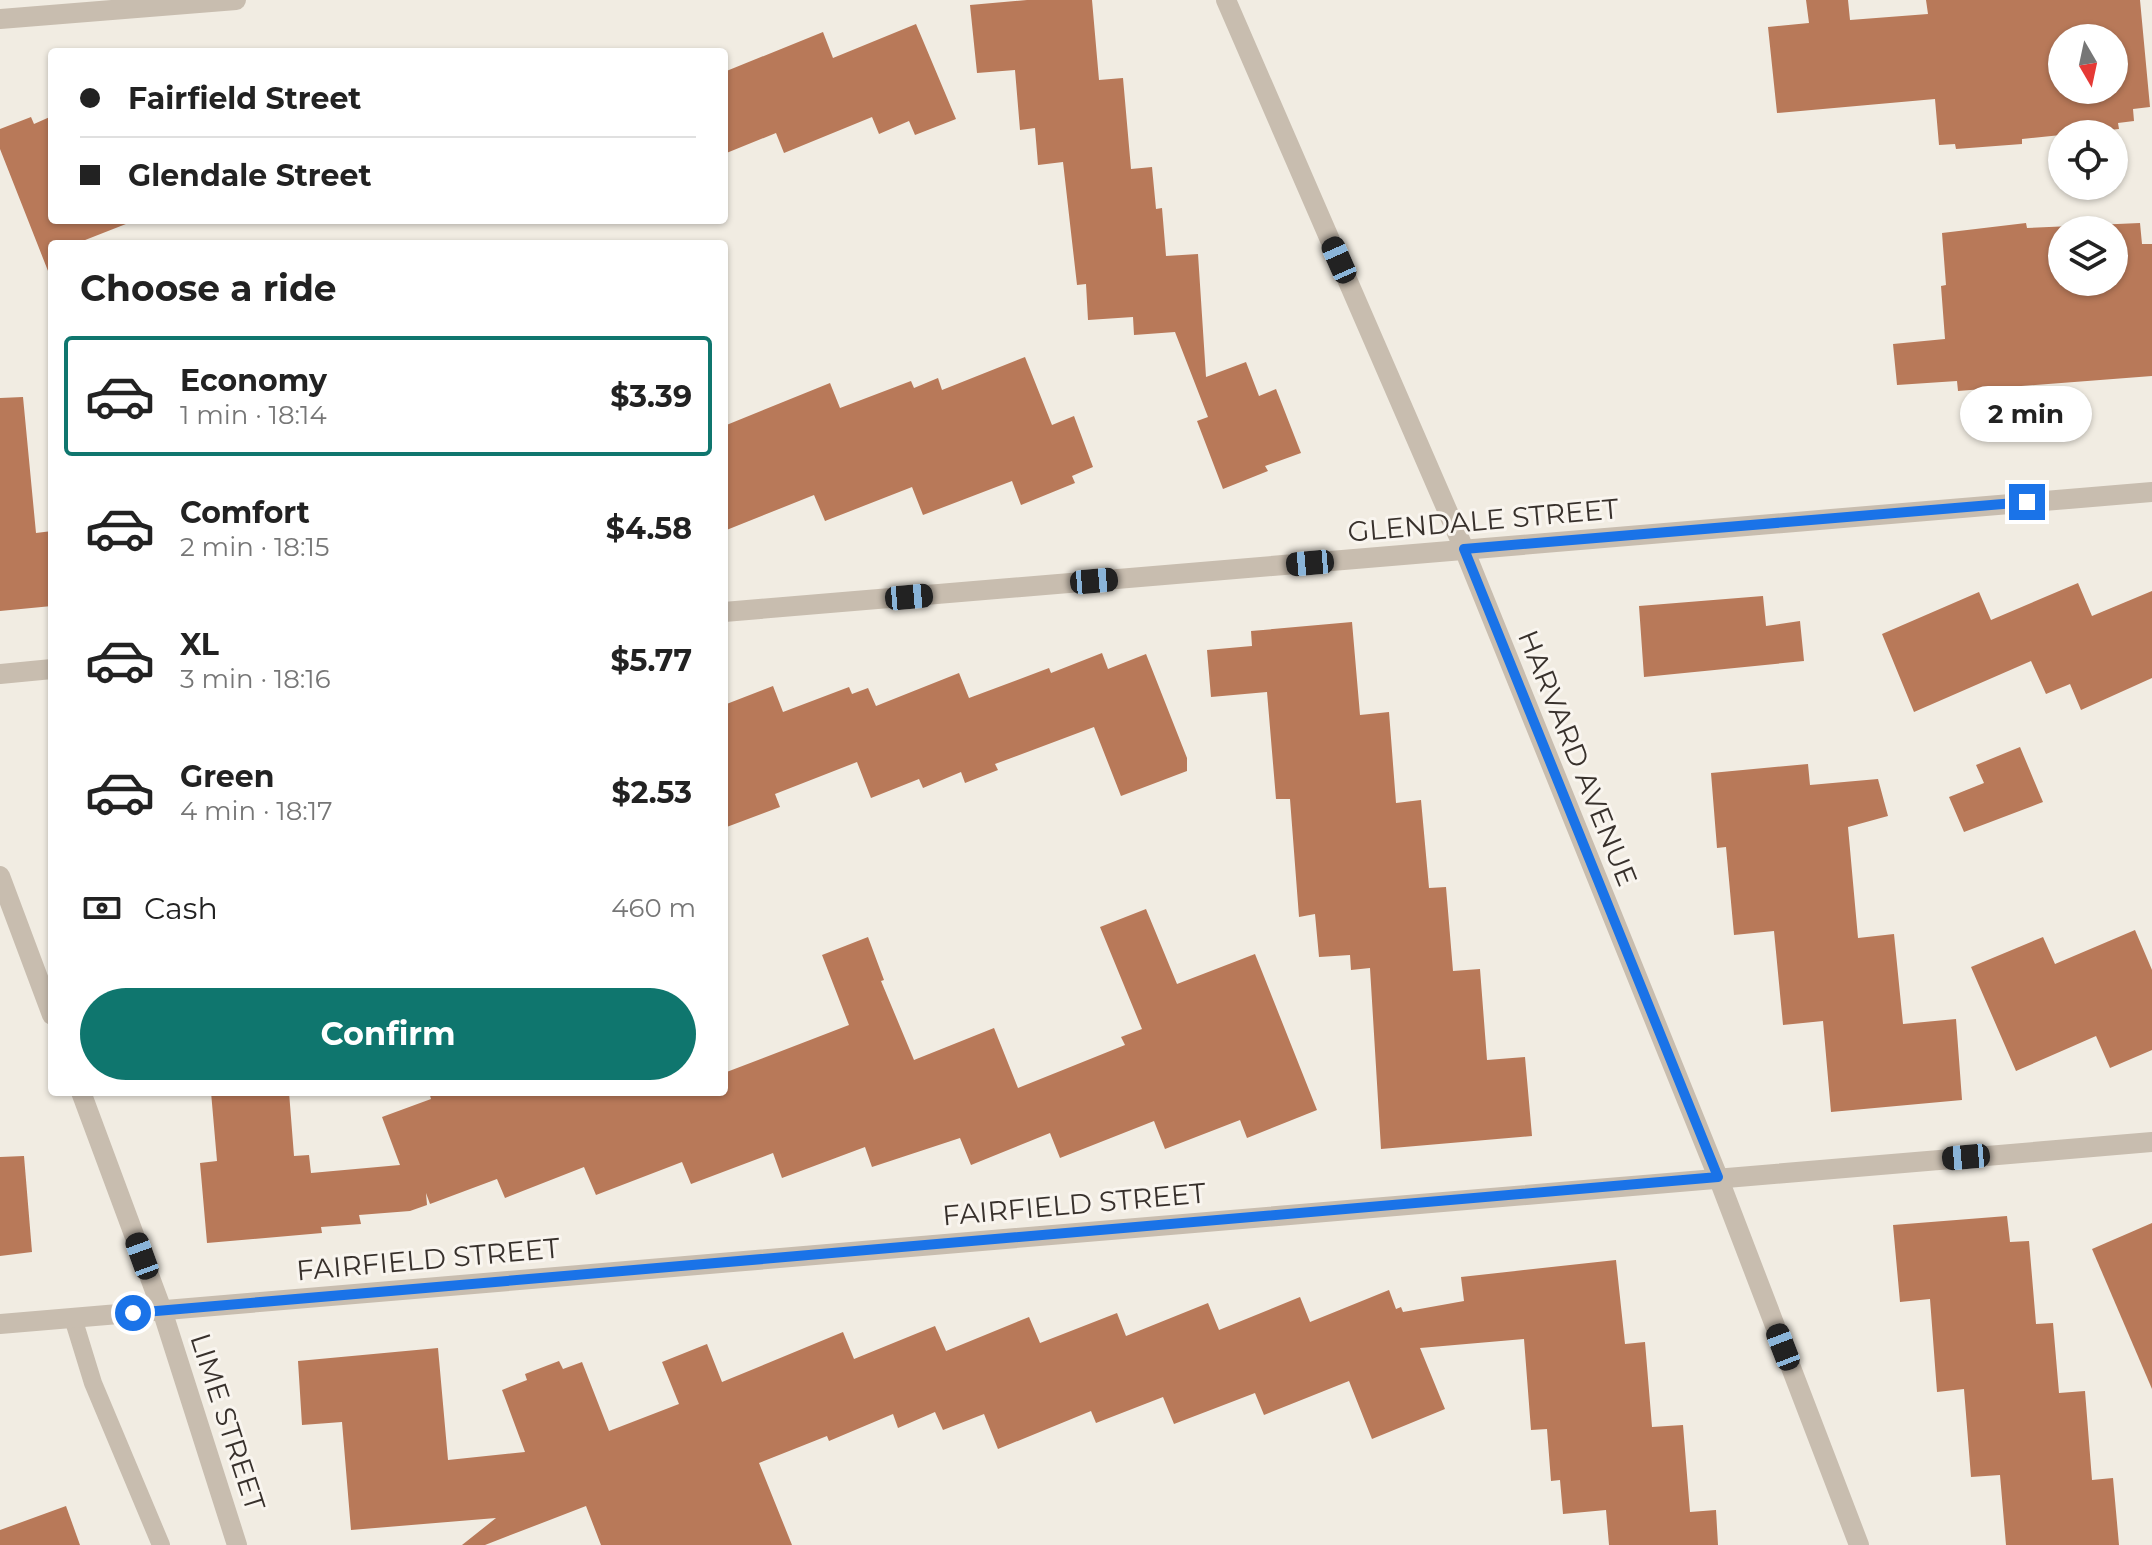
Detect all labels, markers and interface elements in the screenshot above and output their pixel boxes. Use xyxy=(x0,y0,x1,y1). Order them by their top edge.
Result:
north arrow xyxy=(2048,24,2128,104)
map controls xyxy=(2048,24,2128,296)
text: Fairfield Street xyxy=(128,80,361,117)
button: locate xyxy=(2048,120,2128,200)
text: Glendale Street xyxy=(128,157,371,194)
button: layers xyxy=(2048,216,2128,296)
car xyxy=(1318,233,1360,287)
text: Choose a ride xyxy=(80,266,337,310)
icon: car xyxy=(84,360,156,432)
text: Economy xyxy=(180,362,327,399)
text: $3.39 xyxy=(610,378,692,415)
callout: 2 min xyxy=(1961,386,2093,442)
text: 2 min xyxy=(1988,398,2064,430)
text: 1 min · 18:14 xyxy=(180,399,327,431)
route end xyxy=(2009,484,2045,520)
street label: GLENDALE STREET xyxy=(1346,491,1620,549)
icon: car xyxy=(84,492,156,564)
text: Comfort xyxy=(180,494,310,531)
text: $4.58 xyxy=(606,510,692,547)
text: 2 min · 18:15 xyxy=(180,531,330,563)
car xyxy=(1285,549,1335,577)
car xyxy=(1069,567,1119,595)
car xyxy=(884,583,934,611)
icon: car xyxy=(84,624,156,696)
street label: HARVARD AVENUE xyxy=(1511,625,1645,891)
text: XL xyxy=(180,626,219,663)
text: $5.77 xyxy=(610,642,692,679)
text: 3 min · 18:16 xyxy=(180,663,331,695)
icon: car xyxy=(84,756,156,828)
text: Green xyxy=(180,758,274,795)
text: $2.53 xyxy=(612,774,692,811)
text: 4 min · 18:17 xyxy=(180,795,333,827)
icon: cash xyxy=(80,886,124,930)
text: Cash xyxy=(144,890,218,927)
text: 460 m xyxy=(611,892,696,924)
button: Confirm xyxy=(80,988,696,1080)
car xyxy=(1941,1143,1991,1171)
street label: FAIRFIELD STREET xyxy=(941,1176,1207,1232)
car xyxy=(123,1229,161,1283)
street label: FAIRFIELD STREET xyxy=(295,1231,561,1287)
route start xyxy=(115,1295,151,1331)
car xyxy=(1763,1320,1803,1374)
street label: LIME STREET xyxy=(183,1329,273,1515)

